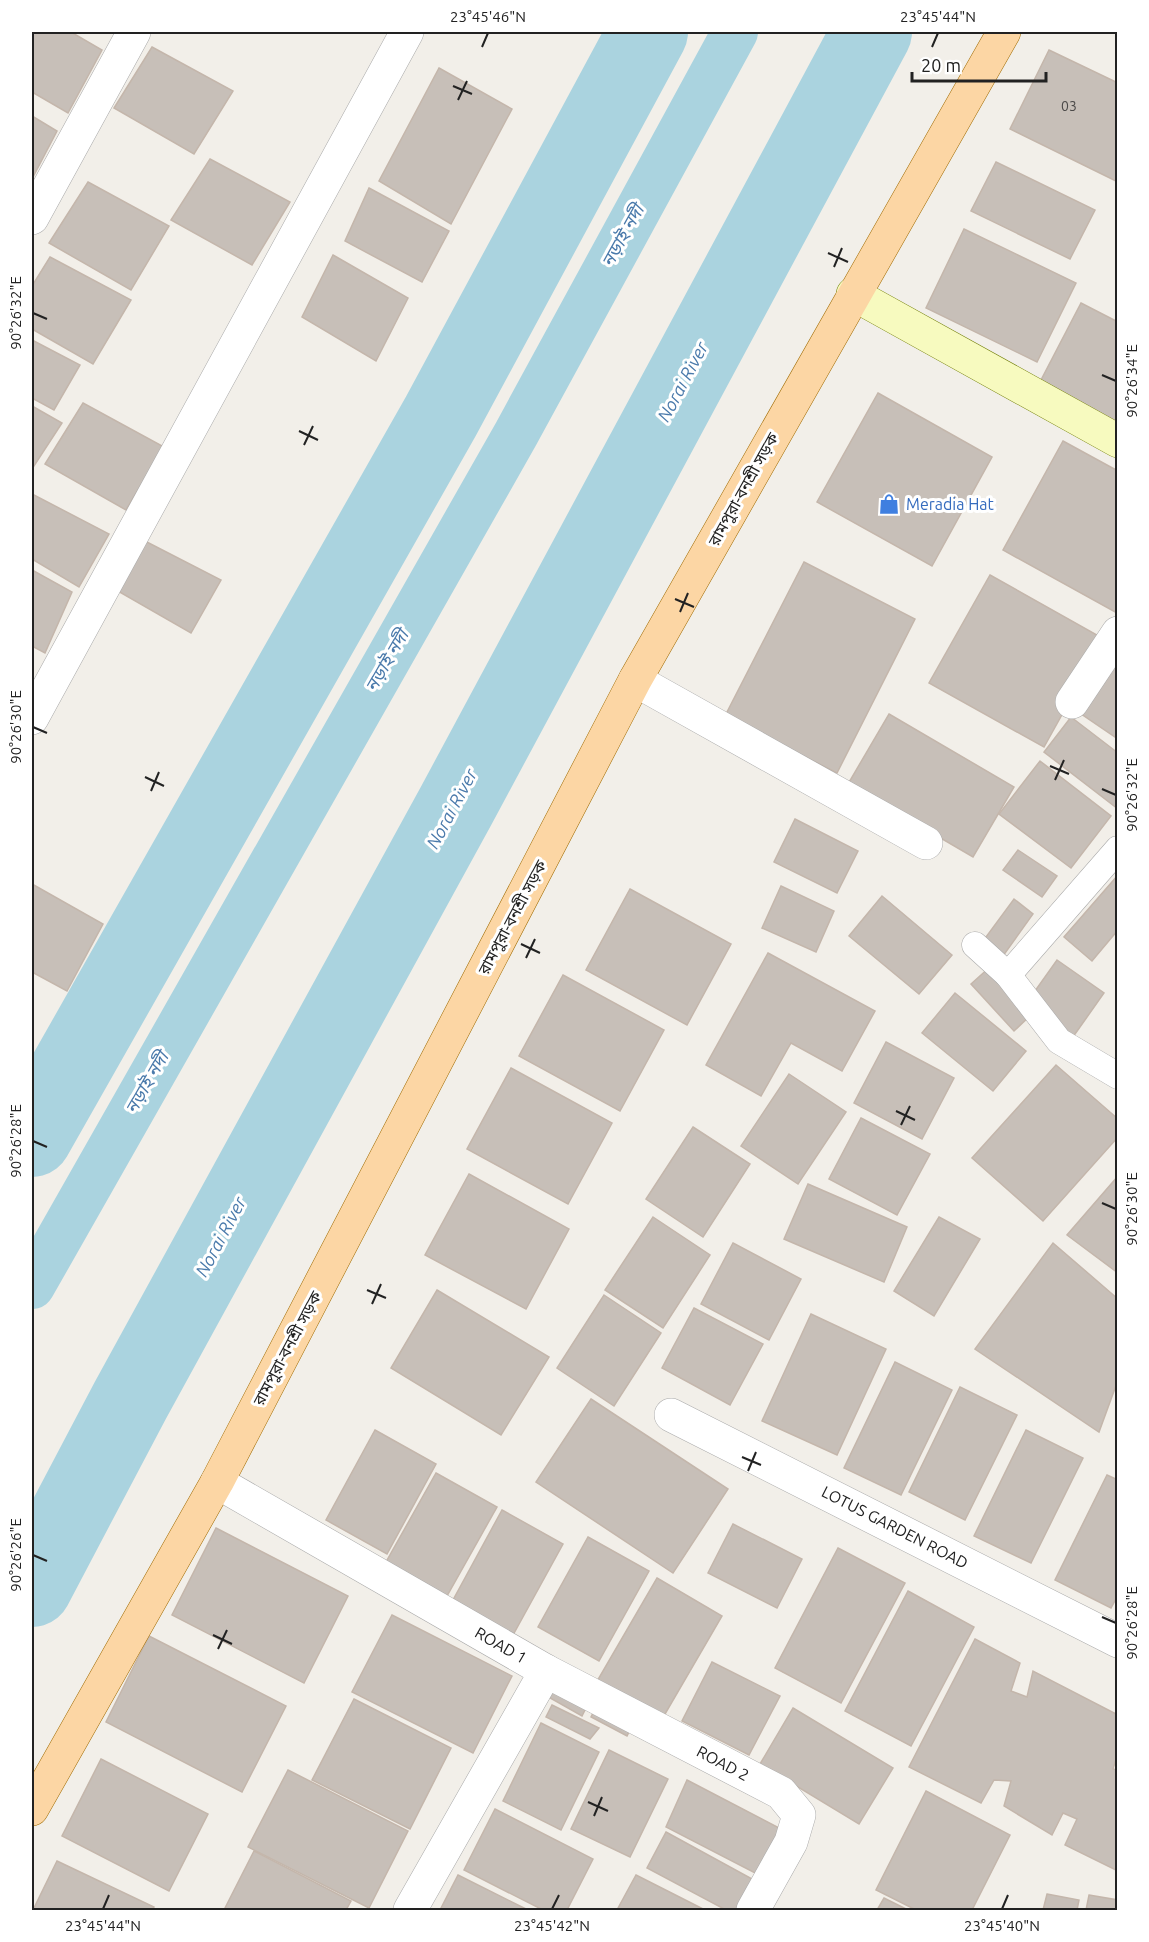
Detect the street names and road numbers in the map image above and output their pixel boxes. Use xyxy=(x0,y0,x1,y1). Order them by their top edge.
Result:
street label: রামপুরা-বনশ্রী সড়ক xyxy=(704,428,783,550)
street label: রামপুরা-বনশ্রী সড়ক xyxy=(474,856,551,978)
street label: রামপুরা-বনশ্রী সড়ক xyxy=(249,1287,326,1409)
street label: LOTUS GARDEN ROAD xyxy=(819,1482,971,1572)
street label: ROAD 1 xyxy=(472,1623,530,1667)
street label: ROAD 2 xyxy=(694,1742,752,1784)

